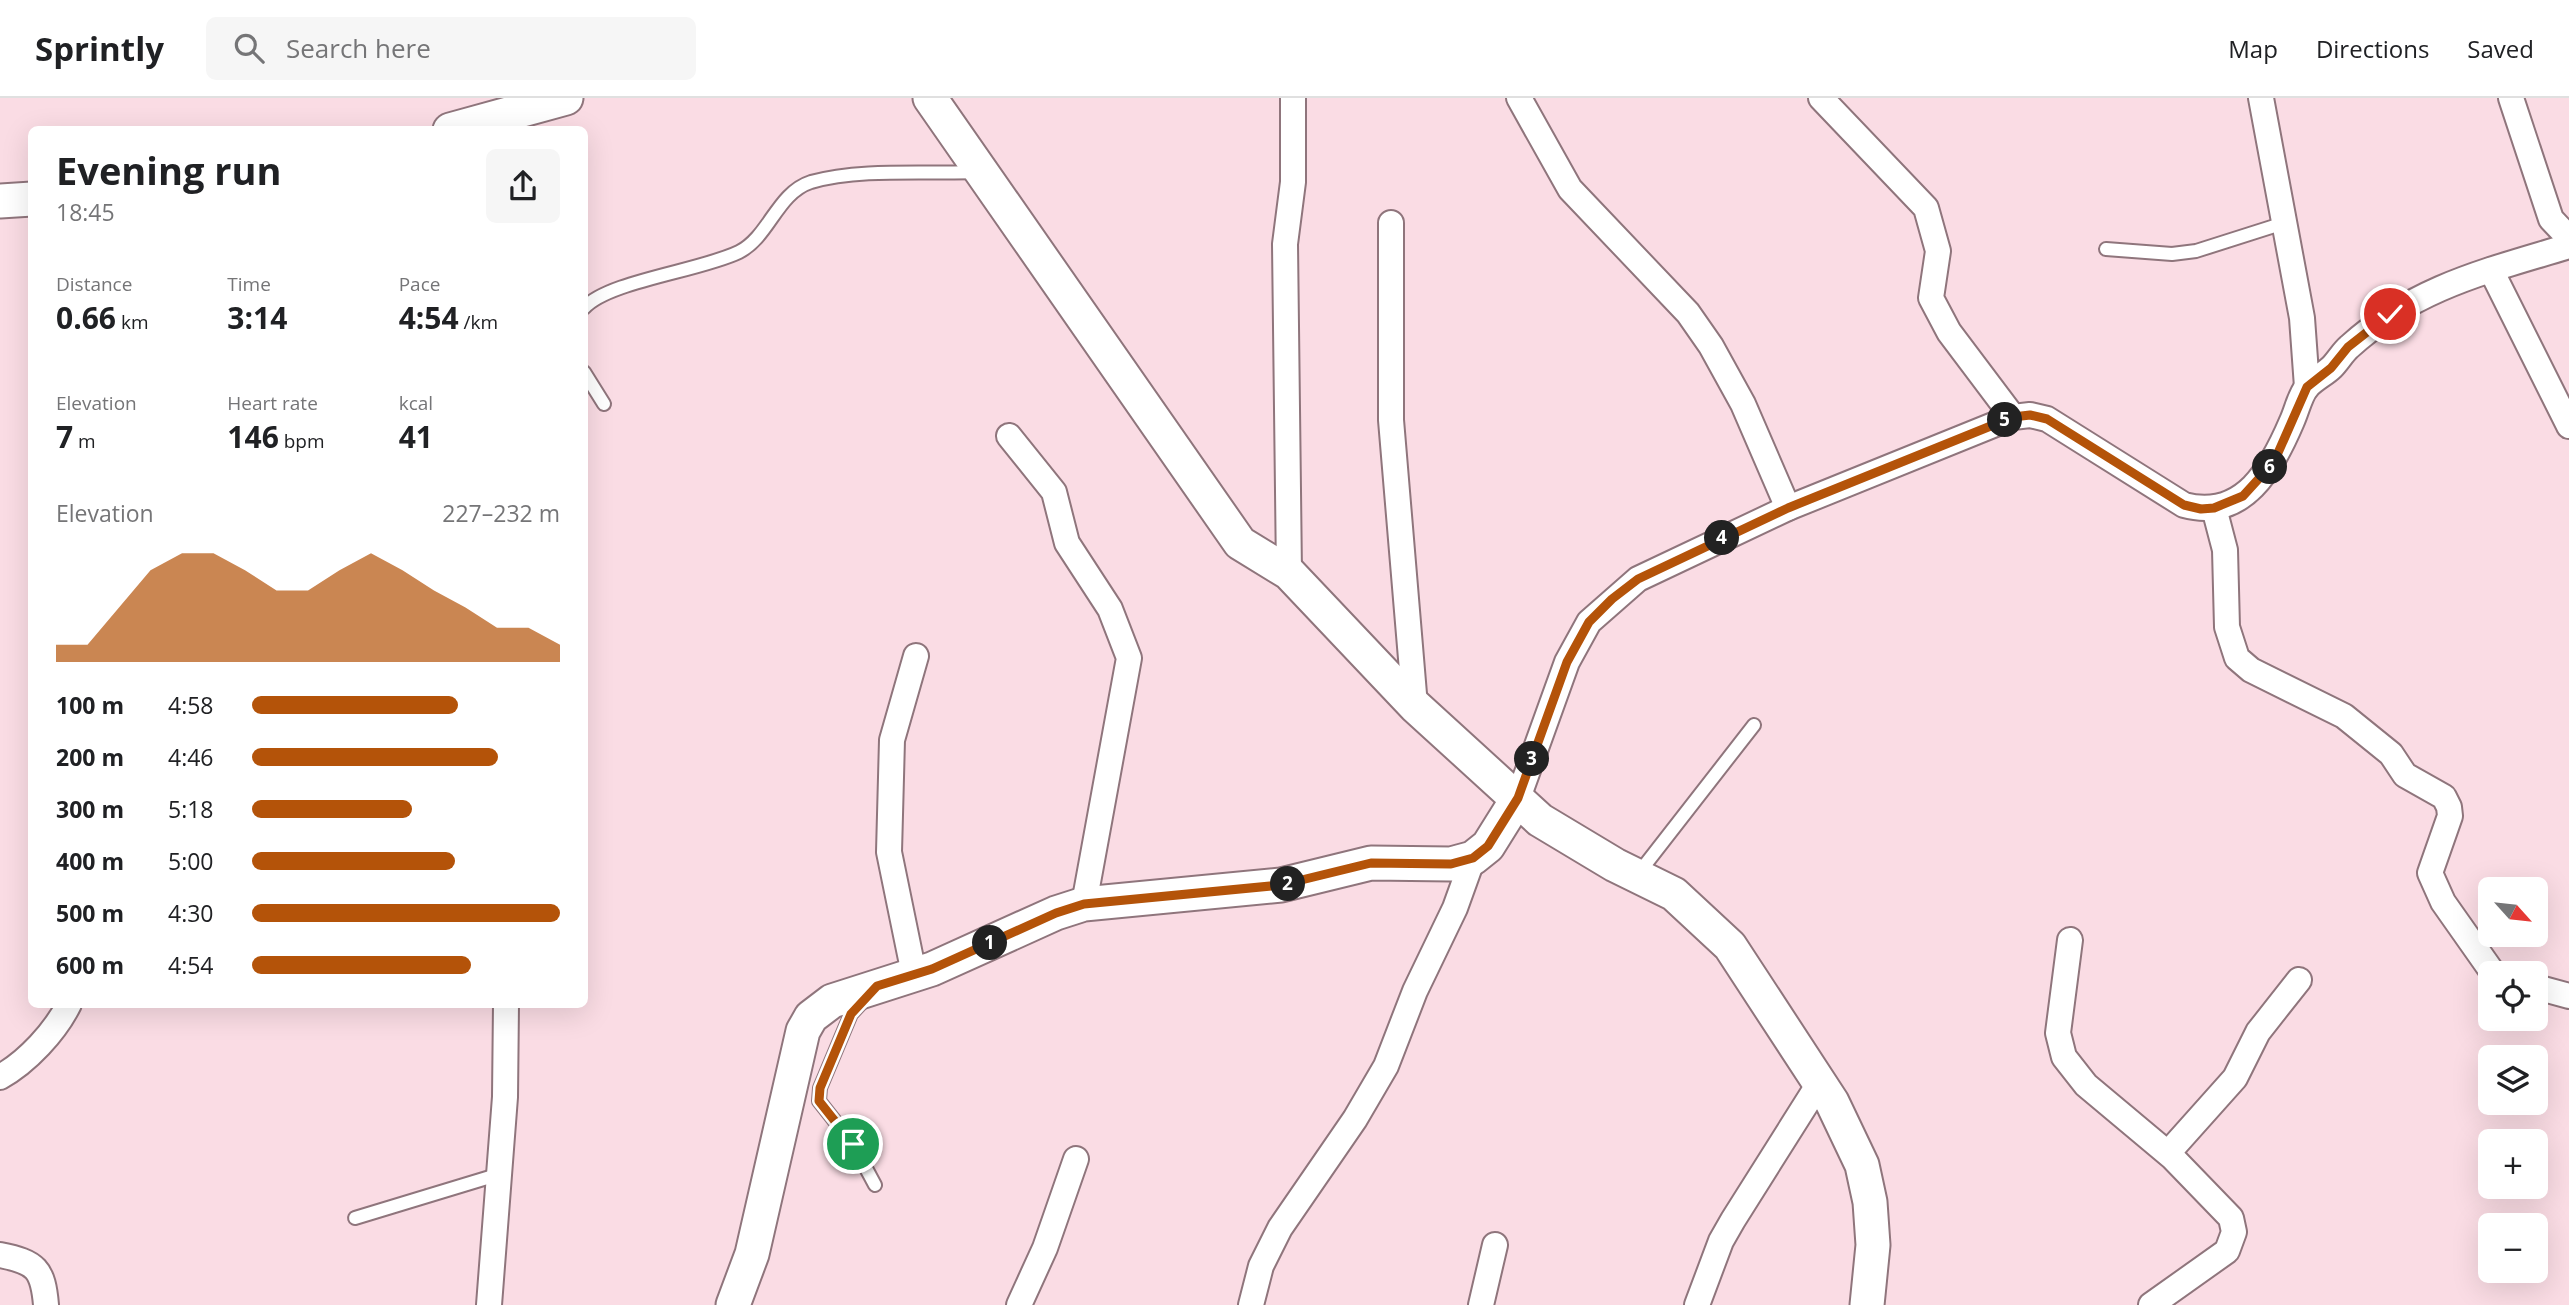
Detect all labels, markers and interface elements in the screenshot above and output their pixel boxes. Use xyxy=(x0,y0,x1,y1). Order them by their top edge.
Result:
search box xyxy=(206,17,696,80)
text: Sprintly xyxy=(35,26,164,71)
icon: search xyxy=(230,29,268,67)
text: Search here xyxy=(286,30,431,66)
text: Map xyxy=(2228,32,2278,65)
text: Directions xyxy=(2316,32,2429,65)
text: Saved xyxy=(2467,32,2534,65)
text: Evening run xyxy=(56,144,281,196)
button: share xyxy=(486,149,560,223)
text: 18:45 xyxy=(56,196,115,228)
text: Distance xyxy=(56,271,132,297)
text: Time xyxy=(227,271,271,297)
text: Pace xyxy=(399,271,440,297)
pin xyxy=(2360,284,2420,344)
icon: check xyxy=(2371,295,2409,333)
text: 0.66 xyxy=(56,297,116,338)
text: 3:14 xyxy=(227,297,287,338)
text: 4:54 xyxy=(399,297,459,338)
text: km xyxy=(116,309,149,335)
text: /km xyxy=(459,309,498,335)
text: Elevation xyxy=(56,390,137,416)
text: Heart rate xyxy=(227,390,318,416)
text: kcal xyxy=(399,390,433,416)
pin: 5 xyxy=(1988,402,2022,438)
text: 5 xyxy=(1999,406,2010,432)
text: 7 xyxy=(56,416,73,457)
text: 146 xyxy=(227,416,279,457)
text: 41 xyxy=(399,416,433,457)
text: m xyxy=(73,428,96,454)
text: bpm xyxy=(279,428,325,454)
pin: 6 xyxy=(2252,450,2288,484)
text: 6 xyxy=(2264,453,2275,479)
text: Elevation xyxy=(56,497,154,529)
text: 227–232 m xyxy=(442,497,560,529)
pin: 4 xyxy=(1704,520,1740,556)
text: 4 xyxy=(1716,524,1727,550)
text: 100 m xyxy=(56,689,124,721)
text: 4:58 xyxy=(168,689,214,721)
text: 200 m xyxy=(56,741,124,773)
text: 4:46 xyxy=(168,741,214,773)
pin: 3 xyxy=(1514,742,1550,776)
text: 3 xyxy=(1526,745,1537,771)
text: 300 m xyxy=(56,793,124,825)
text: 5:18 xyxy=(168,793,214,825)
text: 400 m xyxy=(56,845,124,877)
text: 5:00 xyxy=(168,845,214,877)
pin: 2 xyxy=(1270,866,1306,902)
text: 2 xyxy=(1282,870,1293,896)
north arrow xyxy=(2478,877,2548,947)
map controls xyxy=(2478,877,2548,1283)
text: 500 m xyxy=(56,897,124,929)
text: 4:30 xyxy=(168,897,214,929)
pin: 1 xyxy=(972,926,1007,960)
text: 1 xyxy=(984,929,995,955)
text: 600 m xyxy=(56,949,124,981)
text: 4:54 xyxy=(168,949,214,981)
button: locate xyxy=(2478,961,2548,1031)
button: layers xyxy=(2478,1045,2548,1115)
pin xyxy=(823,1114,883,1174)
icon: arrive xyxy=(834,1125,872,1163)
button: + xyxy=(2478,1129,2548,1199)
button: − xyxy=(2478,1213,2548,1283)

